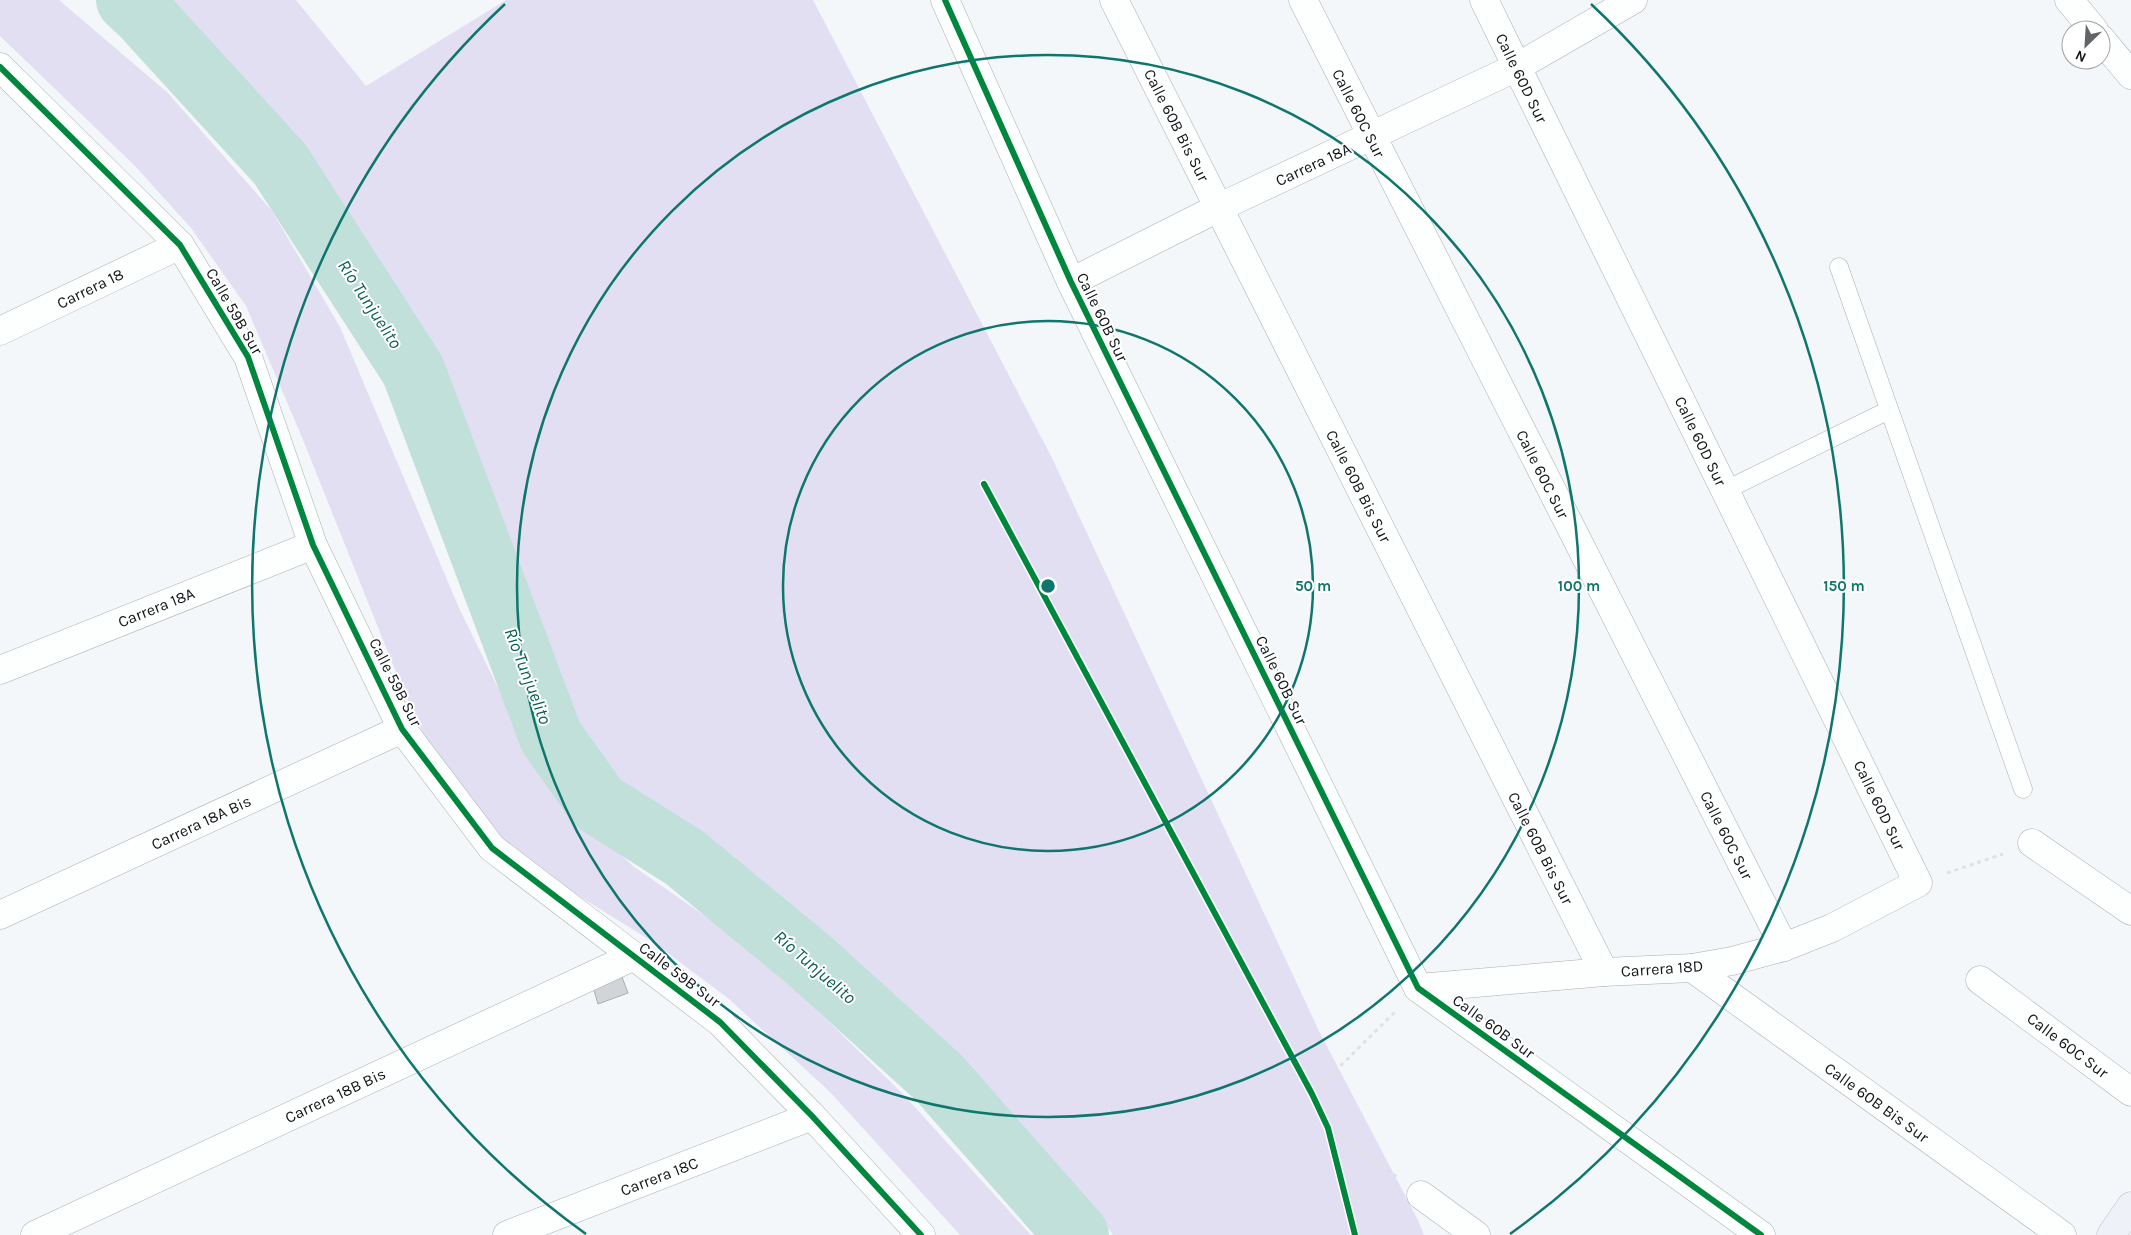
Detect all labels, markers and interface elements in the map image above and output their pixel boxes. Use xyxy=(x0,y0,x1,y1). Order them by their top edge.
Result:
north arrow xyxy=(2061,20,2111,70)
street label: Calle 60D Sur xyxy=(1492,30,1552,127)
text: N xyxy=(2073,47,2089,66)
street label: Calle 60B Bis Sur xyxy=(1140,66,1213,185)
street label: Calle 60C Sur xyxy=(1328,66,1389,161)
street label: Carrera 18A xyxy=(1272,139,1354,190)
water label: Río Tunjuelito xyxy=(333,255,407,353)
street label: Carrera 18 xyxy=(54,264,127,313)
street label: Calle 59B Sur xyxy=(202,265,267,358)
street label: Calle 60B Sur xyxy=(1073,269,1132,365)
street label: Calle 60D Sur xyxy=(1671,393,1731,490)
street label: Calle 60B Bis Sur xyxy=(1322,427,1395,546)
street label: Calle 60C Sur xyxy=(1512,427,1573,522)
centre of rings xyxy=(1039,577,1057,595)
text: 50 m xyxy=(1295,577,1331,595)
text: 100 m xyxy=(1558,577,1600,595)
text: 150 m xyxy=(1823,577,1865,595)
street label: Carrera 18A xyxy=(115,583,197,631)
water label: Río Tunjuelito xyxy=(500,625,557,728)
street label: Calle 60B Sur xyxy=(1252,632,1311,728)
street label: Calle 59B Sur xyxy=(365,635,426,730)
street label: Calle 60D Sur xyxy=(1850,757,1910,854)
street label: Calle 60C Sur xyxy=(1696,788,1757,883)
street label: Calle 60B Bis Sur xyxy=(1504,789,1577,908)
street label: Carrera 18A Bis xyxy=(148,791,254,854)
water label: Río Tunjuelito xyxy=(769,925,861,1009)
street label: Calle 59B Sur xyxy=(635,938,724,1011)
street label: Carrera 18D xyxy=(1620,956,1704,981)
street label: Calle 60B Sur xyxy=(1449,990,1539,1063)
street label: Calle 60C Sur xyxy=(2023,1009,2112,1082)
street label: Calle 60B Bis Sur xyxy=(1821,1058,1933,1147)
street label: Carrera 18B Bis xyxy=(282,1064,389,1127)
street label: Carrera 18C xyxy=(618,1153,701,1200)

